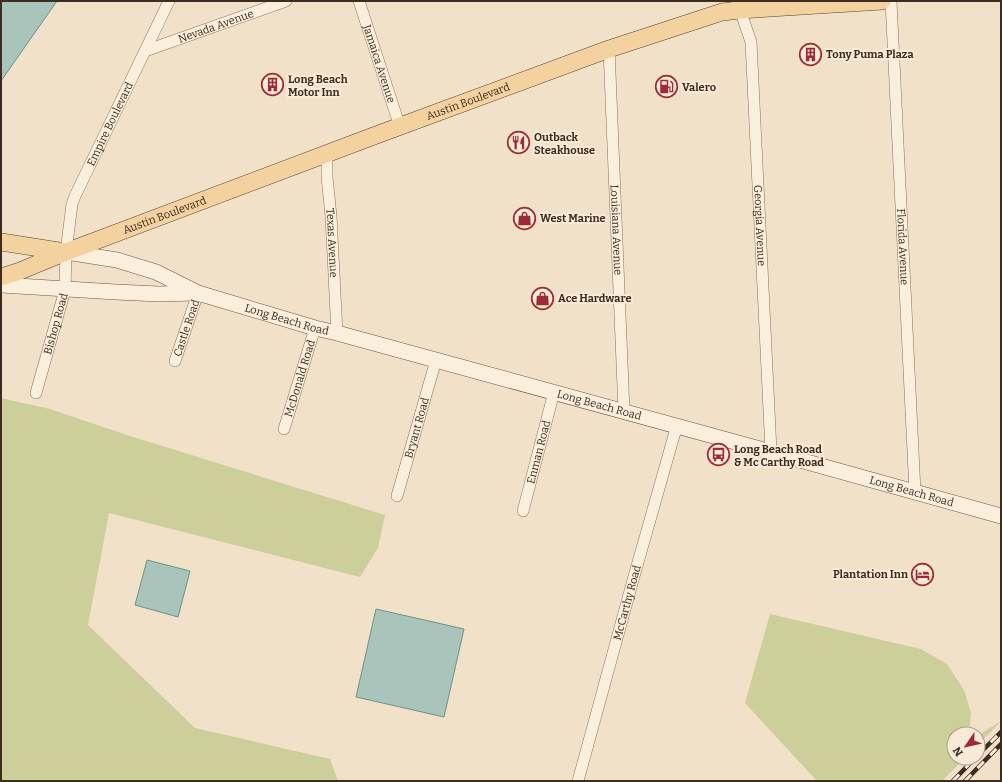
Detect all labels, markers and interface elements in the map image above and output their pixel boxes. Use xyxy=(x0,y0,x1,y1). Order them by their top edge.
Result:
street label: Nevada Avenue xyxy=(176,7,255,46)
street label: Jamaica Avenue xyxy=(360,22,398,105)
building icon: Tony Puma Plaza xyxy=(798,41,824,67)
place label: Tony Puma Plaza xyxy=(826,48,914,61)
building icon: Long Beach Motor Inn xyxy=(260,72,286,98)
place label: Long Beach Motor Inn xyxy=(288,73,348,99)
fuel station icon: Valero xyxy=(654,74,680,100)
street label: Empire Boulevard xyxy=(84,80,136,168)
street label: Austin Boulevard xyxy=(425,80,512,123)
place label: Valero xyxy=(682,81,716,94)
restaurant icon: Outback Steakhouse xyxy=(505,130,531,156)
place label: Outback Steakhouse xyxy=(534,131,595,157)
street label: Louisiana Avenue xyxy=(608,184,624,275)
street label: Georgia Avenue xyxy=(751,185,768,266)
street label: Austin Boulevard xyxy=(121,194,209,237)
shop icon: West Marine xyxy=(511,205,537,231)
street label: Texas Avenue xyxy=(323,207,340,278)
street label: Florida Avenue xyxy=(894,208,911,285)
place label: West Marine xyxy=(540,212,606,225)
shop icon: Ace Hardware xyxy=(530,285,556,311)
street label: Bishop Road xyxy=(41,291,71,356)
place label: Ace Hardware xyxy=(558,292,631,305)
street label: Castle Road xyxy=(171,297,203,358)
street label: Long Beach Road xyxy=(243,301,330,338)
street label: McDonald Road xyxy=(282,338,318,419)
street label: Long Beach Road xyxy=(555,387,643,423)
street label: Bryant Road xyxy=(402,396,432,460)
street label: Enman Road xyxy=(524,418,554,485)
bus stop icon: Long Beach Road & Mc Carthy Road xyxy=(705,442,731,468)
place label: Long Beach Road & Mc Carthy Road xyxy=(734,443,824,469)
street label: Long Beach Road xyxy=(868,474,956,510)
hotel icon: Plantation Inn xyxy=(910,561,936,587)
street label: McCarthy Road xyxy=(611,563,644,642)
place label: Plantation Inn xyxy=(833,568,908,581)
north arrow xyxy=(946,726,986,766)
text: N xyxy=(950,744,966,758)

